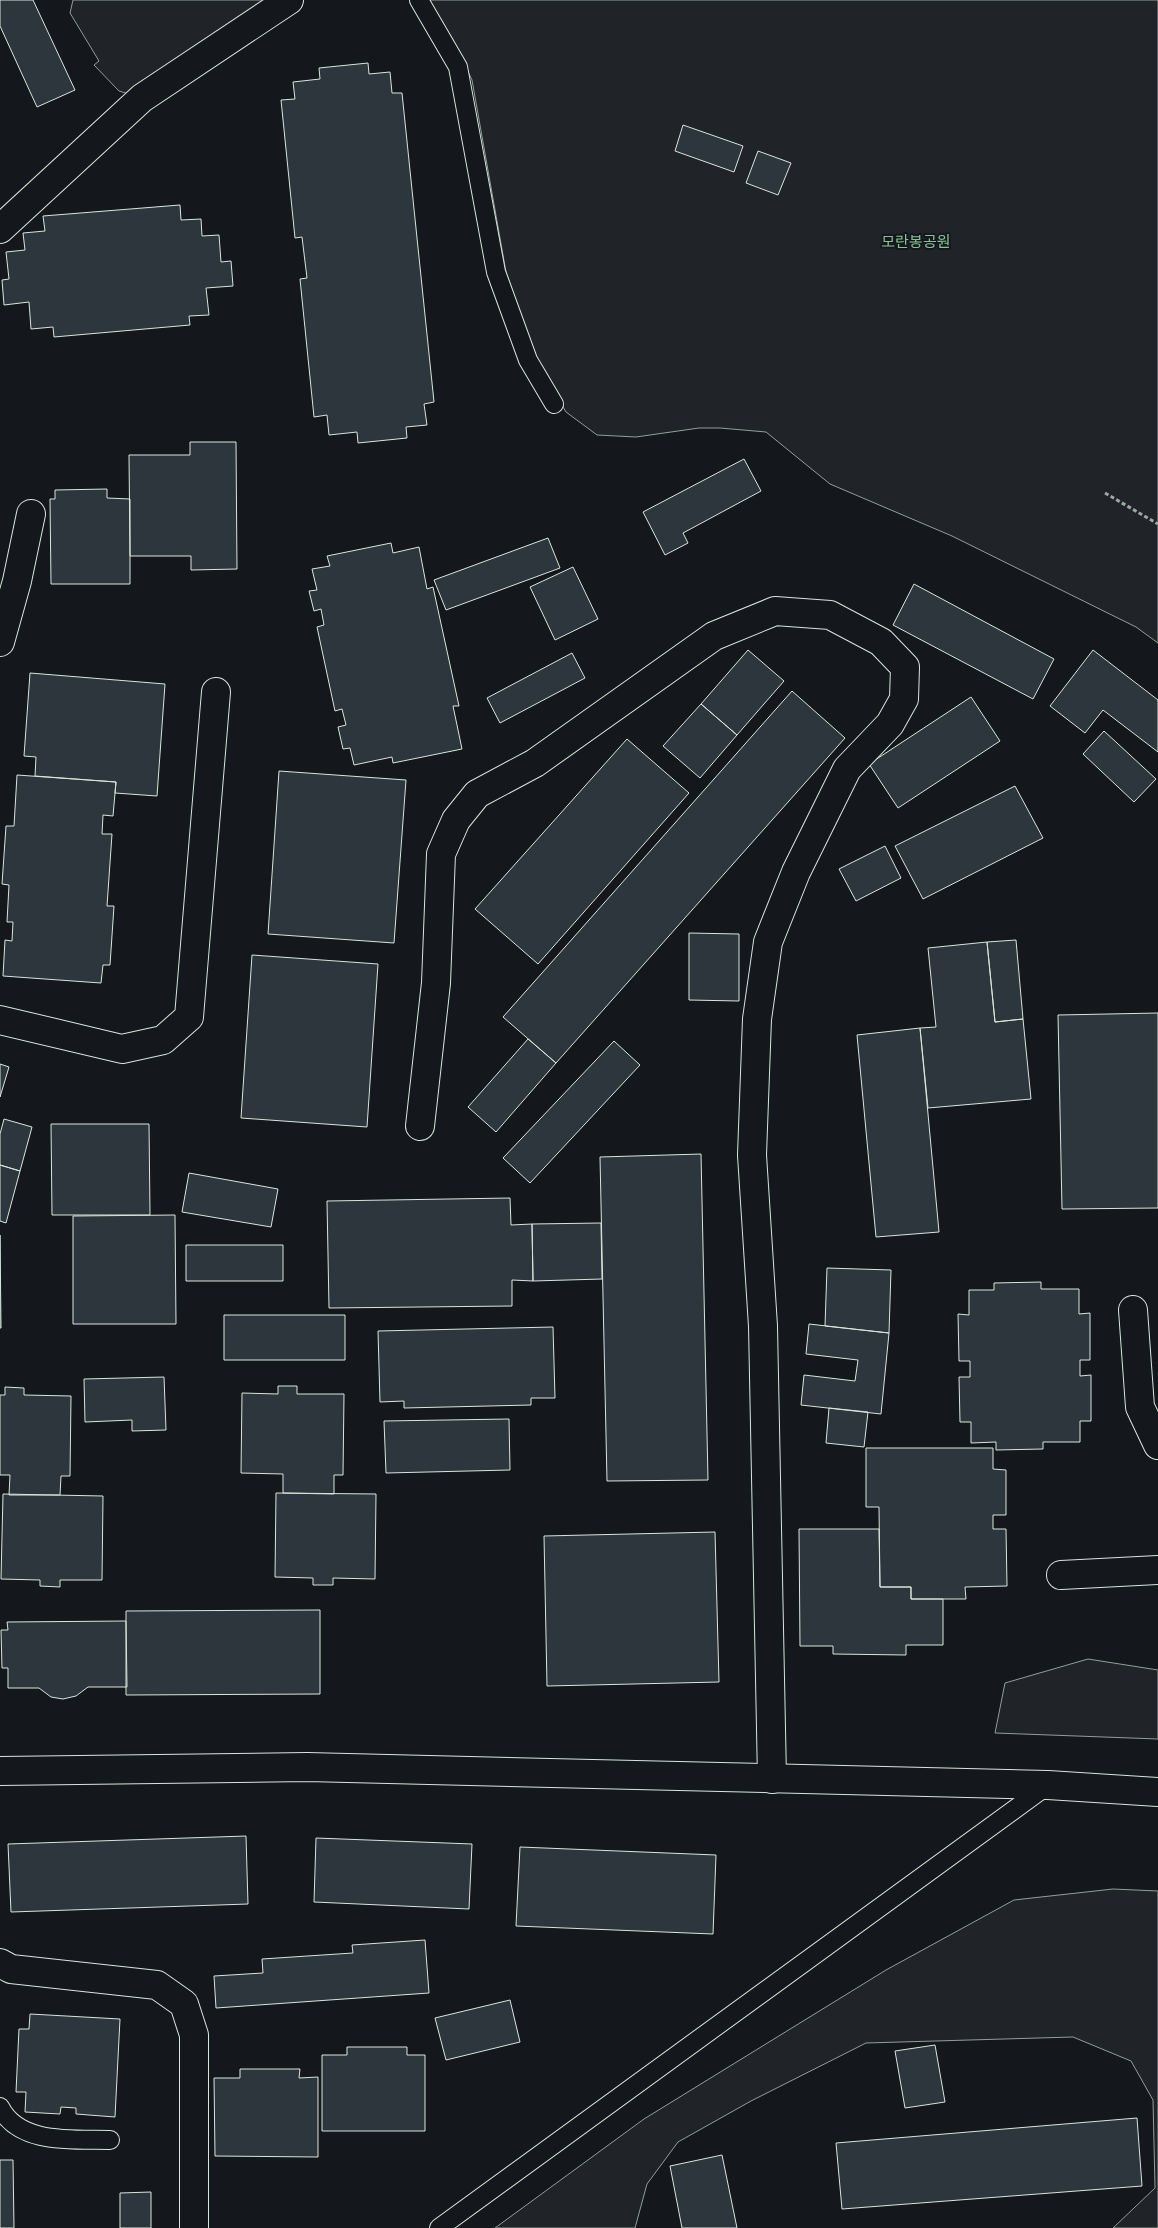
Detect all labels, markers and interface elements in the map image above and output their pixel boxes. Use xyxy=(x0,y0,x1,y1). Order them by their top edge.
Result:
park label: 모란봉공원 xyxy=(881,233,951,251)

